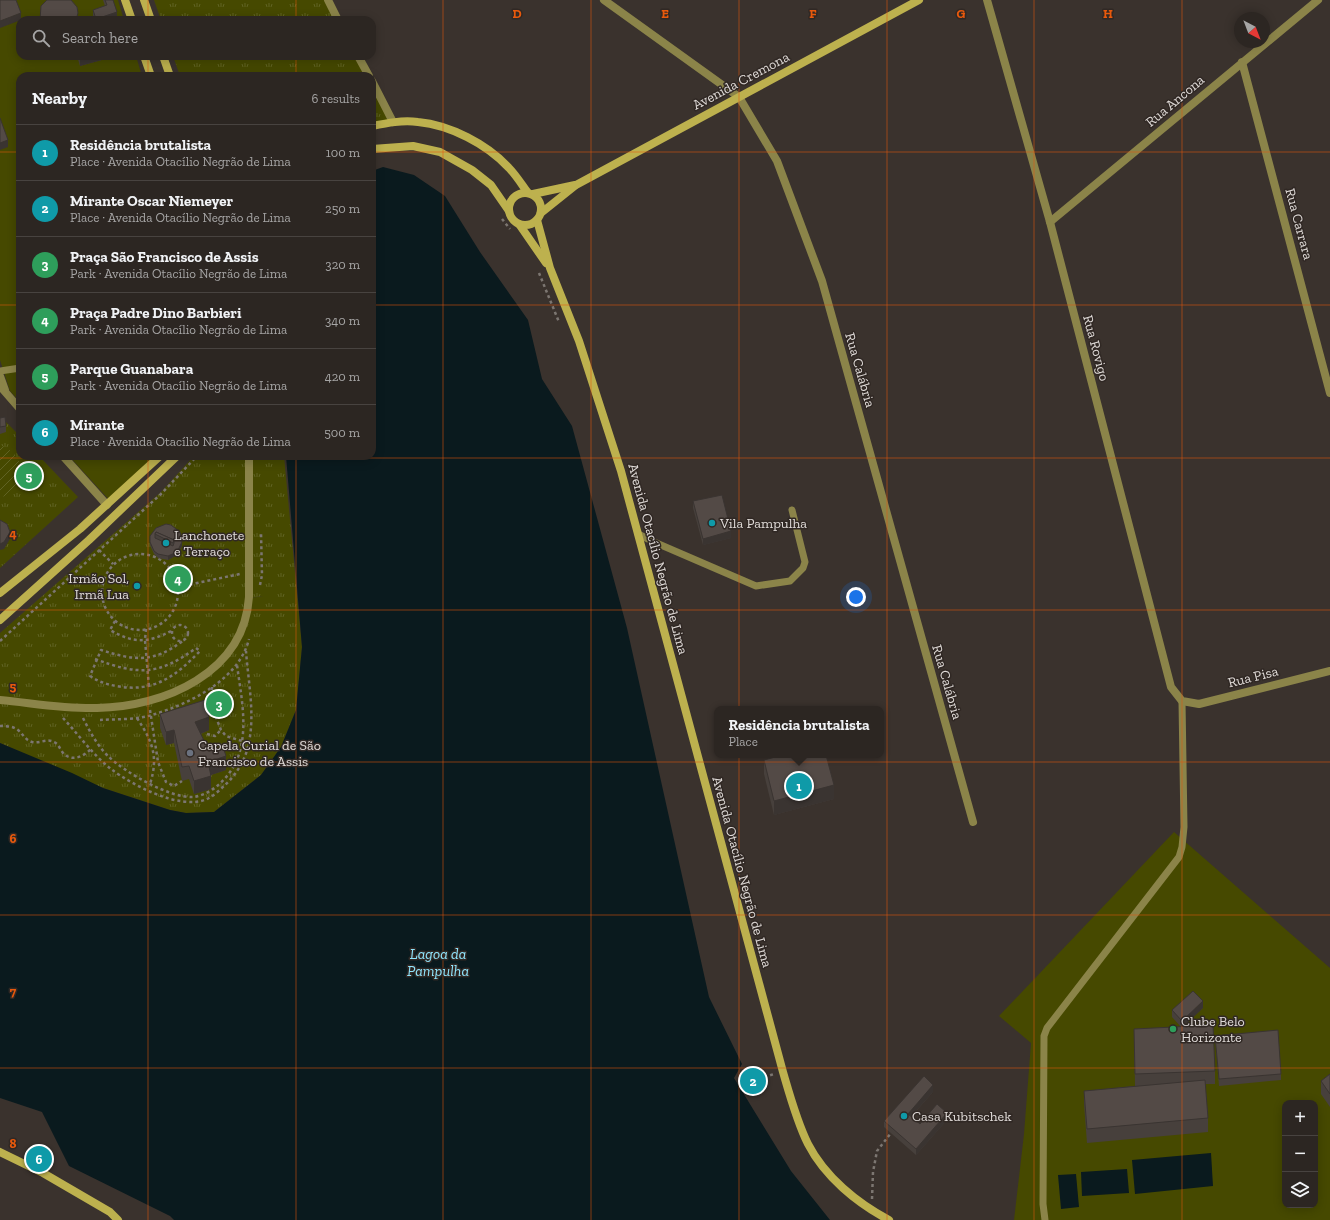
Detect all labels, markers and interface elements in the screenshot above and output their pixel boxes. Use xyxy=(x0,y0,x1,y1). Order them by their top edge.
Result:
text: D xyxy=(512,6,522,21)
text: E xyxy=(661,6,669,21)
text: F xyxy=(809,6,817,21)
text: G xyxy=(957,6,966,21)
text: H xyxy=(1103,6,1113,21)
north arrow xyxy=(1234,12,1270,48)
search box xyxy=(16,16,376,60)
icon: search xyxy=(30,27,52,49)
text: Search here xyxy=(62,29,138,47)
street label: Avenida Cremona xyxy=(690,48,792,114)
street label: Rua Ancona xyxy=(1142,71,1208,131)
text: Nearby xyxy=(32,88,87,108)
text: 6 results xyxy=(312,91,360,106)
text: Residência brutalista xyxy=(70,136,211,154)
text: 1 xyxy=(42,145,48,160)
text: 100 m xyxy=(326,145,360,160)
text: Place · Avenida Otacílio Negrão de Lima xyxy=(70,154,291,169)
street label: Rua Carrara xyxy=(1281,186,1317,262)
text: Mirante Oscar Niemeyer xyxy=(70,192,233,210)
text: 2 xyxy=(42,201,48,216)
text: 250 m xyxy=(325,201,360,216)
text: Place · Avenida Otacílio Negrão de Lima xyxy=(70,210,291,225)
text: Praça São Francisco de Assis xyxy=(70,248,259,266)
text: 3 xyxy=(42,257,48,272)
text: 320 m xyxy=(325,257,360,272)
text: Park · Avenida Otacílio Negrão de Lima xyxy=(70,266,287,281)
text: Praça Padre Dino Barbieri xyxy=(70,304,241,322)
text: 4 xyxy=(41,313,49,328)
text: 340 m xyxy=(325,313,360,328)
street label: Rua Rovigo xyxy=(1079,313,1113,383)
text: Park · Avenida Otacílio Negrão de Lima xyxy=(70,322,287,337)
street label: Rua Calábria xyxy=(841,331,879,409)
text: Parque Guanabara xyxy=(70,360,193,378)
text: 5 xyxy=(42,369,48,384)
text: 420 m xyxy=(325,369,360,384)
text: Park · Avenida Otacílio Negrão de Lima xyxy=(70,378,287,393)
text: Mirante xyxy=(70,416,124,434)
text: 6 xyxy=(42,425,48,440)
text: 500 m xyxy=(324,425,360,440)
text: Place · Avenida Otacílio Negrão de Lima xyxy=(70,434,291,449)
pin: 5 xyxy=(16,461,42,491)
street label: Avenida Otacílio Negrão de Lima xyxy=(624,462,692,657)
place label: Vila Pampulha xyxy=(719,515,807,532)
marker: Vila Pampulha xyxy=(707,518,717,528)
text: 4 xyxy=(9,526,17,541)
place label: Lanchonete e Terraço xyxy=(174,527,245,560)
marker: Lanchonete e Terraço xyxy=(161,538,171,548)
pin: 4 xyxy=(165,564,191,594)
place label: Irmão Sol, Irmã Lua xyxy=(68,570,129,603)
marker: Irmão Sol, Irmã Lua xyxy=(132,581,142,591)
your location xyxy=(846,587,866,607)
street label: Rua Calábria xyxy=(928,643,966,721)
street label: Rua Pisa xyxy=(1226,662,1280,691)
text: 5 xyxy=(10,679,17,694)
pin: 3 xyxy=(206,689,232,719)
popup xyxy=(714,706,884,758)
text: Residência brutalista xyxy=(728,716,870,734)
text: Place xyxy=(728,734,758,749)
place label: Capela Curial de São Francisco de Assis xyxy=(198,737,321,770)
marker: Capela Curial de São Francisco de Assis xyxy=(185,748,195,758)
pin: 1 xyxy=(786,771,812,801)
street label: Avenida Otacílio Negrão de Lima xyxy=(708,775,776,970)
text: 6 xyxy=(10,831,17,846)
water label: Lagoa da Pampulha xyxy=(407,945,469,980)
text: 7 xyxy=(10,984,17,999)
place label: Clube Belo Horizonte xyxy=(1181,1013,1245,1046)
marker: Clube Belo Horizonte xyxy=(1168,1024,1178,1034)
pin: 2 xyxy=(740,1066,766,1096)
map controls xyxy=(1282,1100,1318,1208)
button: + xyxy=(1282,1100,1318,1136)
place label: Casa Kubitschek xyxy=(912,1108,1012,1125)
marker: Casa Kubitschek xyxy=(899,1111,909,1121)
text: 8 xyxy=(9,1136,17,1151)
button: − xyxy=(1282,1136,1318,1172)
pin: 6 xyxy=(26,1144,52,1174)
button: layers xyxy=(1282,1172,1318,1208)

